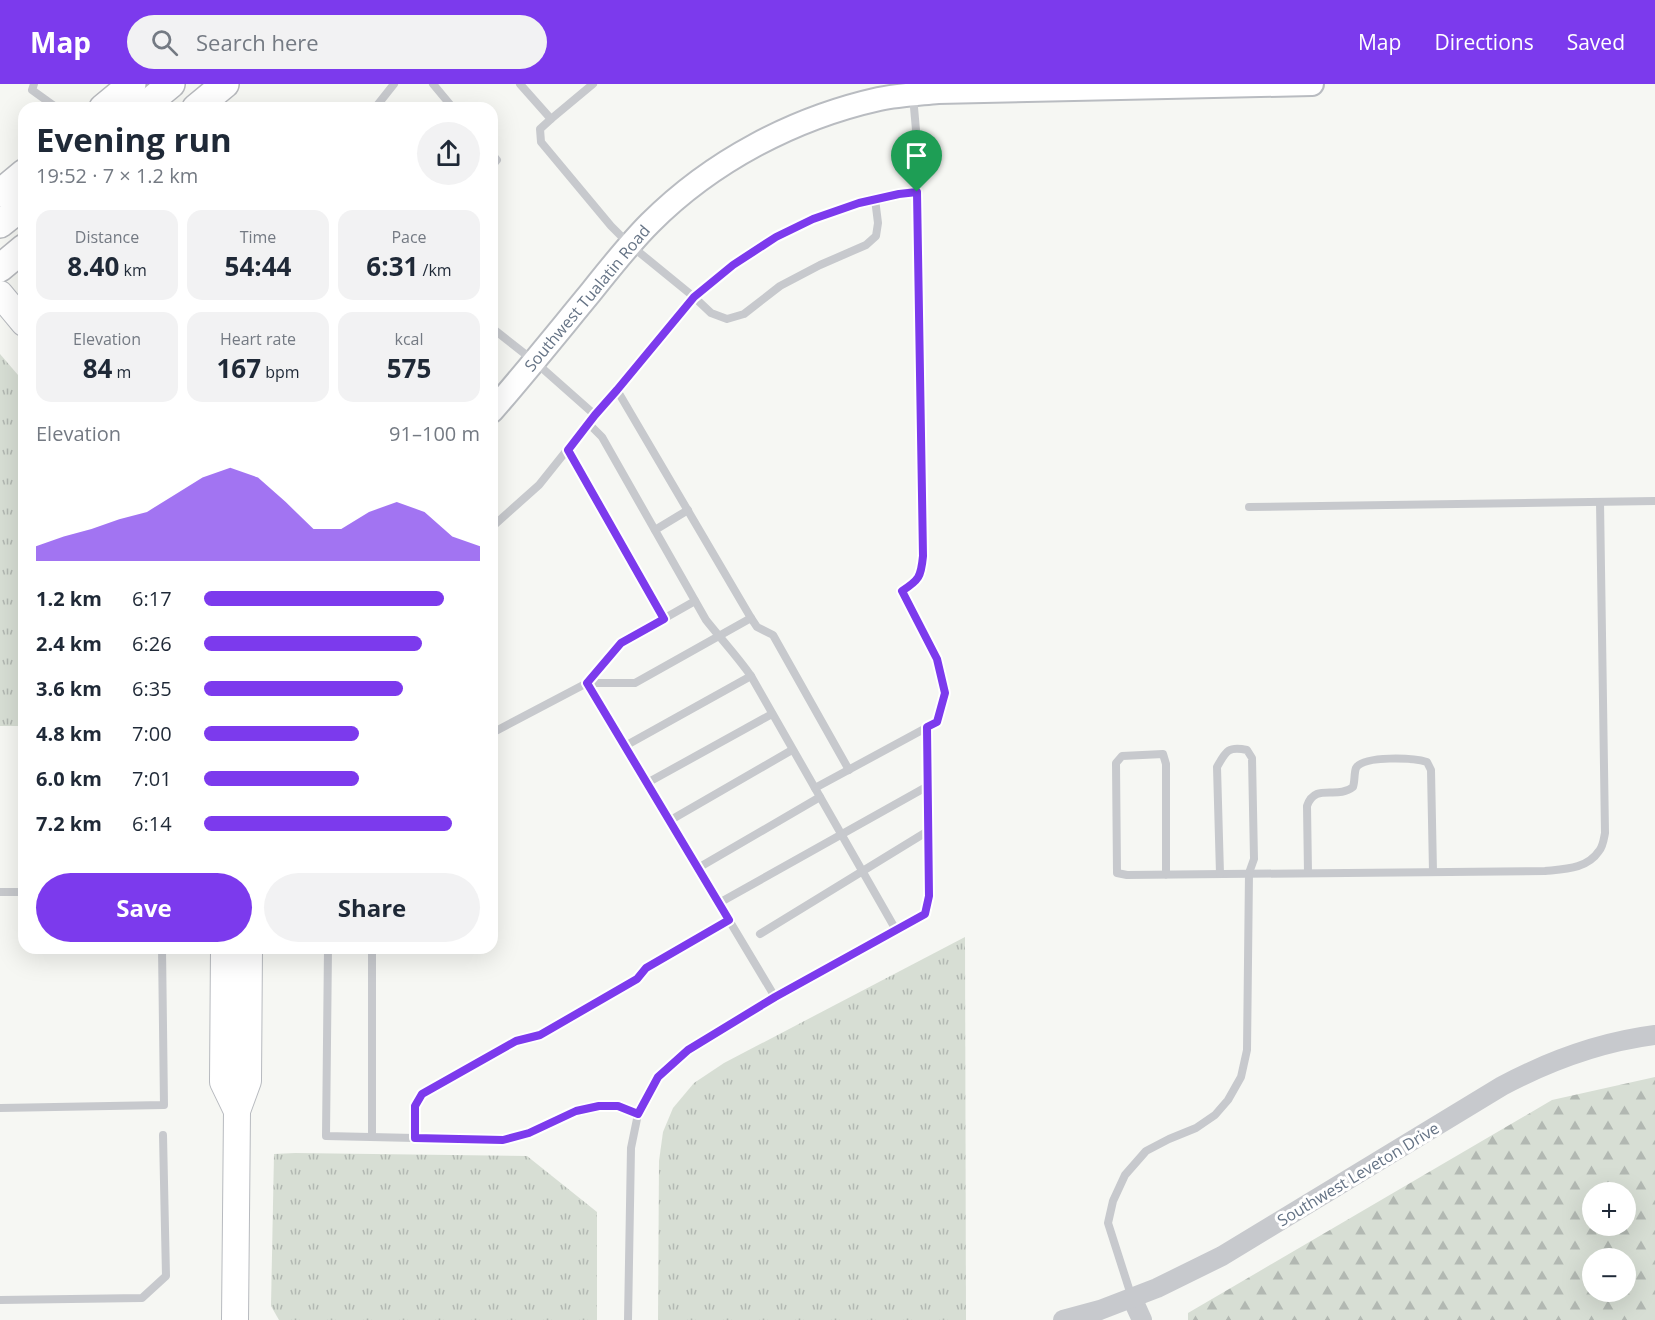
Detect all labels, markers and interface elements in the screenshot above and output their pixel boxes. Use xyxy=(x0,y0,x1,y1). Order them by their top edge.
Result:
search box xyxy=(127,15,547,69)
text: Map xyxy=(30,23,91,61)
icon: search xyxy=(148,26,181,59)
text: Search here xyxy=(196,27,319,57)
text: Map xyxy=(1358,28,1401,56)
text: Directions xyxy=(1434,28,1534,56)
text: Saved xyxy=(1567,28,1625,56)
text: Evening run xyxy=(36,117,232,162)
button: share xyxy=(417,122,480,185)
pin xyxy=(891,130,942,192)
icon: arrive xyxy=(900,139,933,172)
text: 19:52 · 7 × 1.2 km xyxy=(36,162,198,189)
street label: Southwest Tualatin Road xyxy=(519,220,655,376)
text: Distance xyxy=(75,226,139,248)
text: Time xyxy=(240,226,276,248)
text: Pace xyxy=(391,226,427,248)
text: 8.40 xyxy=(67,248,119,284)
text: 54:44 xyxy=(225,248,291,284)
text: 6:31 xyxy=(366,248,418,284)
text: km xyxy=(119,259,147,281)
text: /km xyxy=(418,259,452,281)
text: Elevation xyxy=(73,328,141,350)
text: Heart rate xyxy=(220,328,296,350)
text: kcal xyxy=(395,328,424,350)
text: 84 xyxy=(83,350,112,386)
text: 167 xyxy=(216,350,261,386)
text: 575 xyxy=(387,350,431,386)
text: m xyxy=(112,361,131,383)
text: bpm xyxy=(261,361,300,383)
text: Elevation xyxy=(36,420,121,447)
text: 91–100 m xyxy=(389,420,480,447)
text: 1.2 km xyxy=(36,585,102,612)
text: 6:17 xyxy=(132,585,172,612)
text: 2.4 km xyxy=(36,630,102,657)
text: 6:26 xyxy=(132,630,172,657)
text: 3.6 km xyxy=(36,675,102,702)
text: 6:35 xyxy=(132,675,172,702)
text: 4.8 km xyxy=(36,720,102,747)
text: 7:00 xyxy=(132,720,172,747)
text: 6.0 km xyxy=(36,765,102,792)
text: 7:01 xyxy=(132,765,172,792)
text: 7.2 km xyxy=(36,810,102,837)
text: 6:14 xyxy=(132,810,172,837)
button: Save xyxy=(36,873,252,942)
button: Share xyxy=(264,873,480,942)
street label: Southwest Leveton Drive xyxy=(1273,1117,1443,1231)
map controls xyxy=(1582,1182,1636,1302)
button: + xyxy=(1582,1182,1636,1236)
button: − xyxy=(1582,1248,1636,1302)

